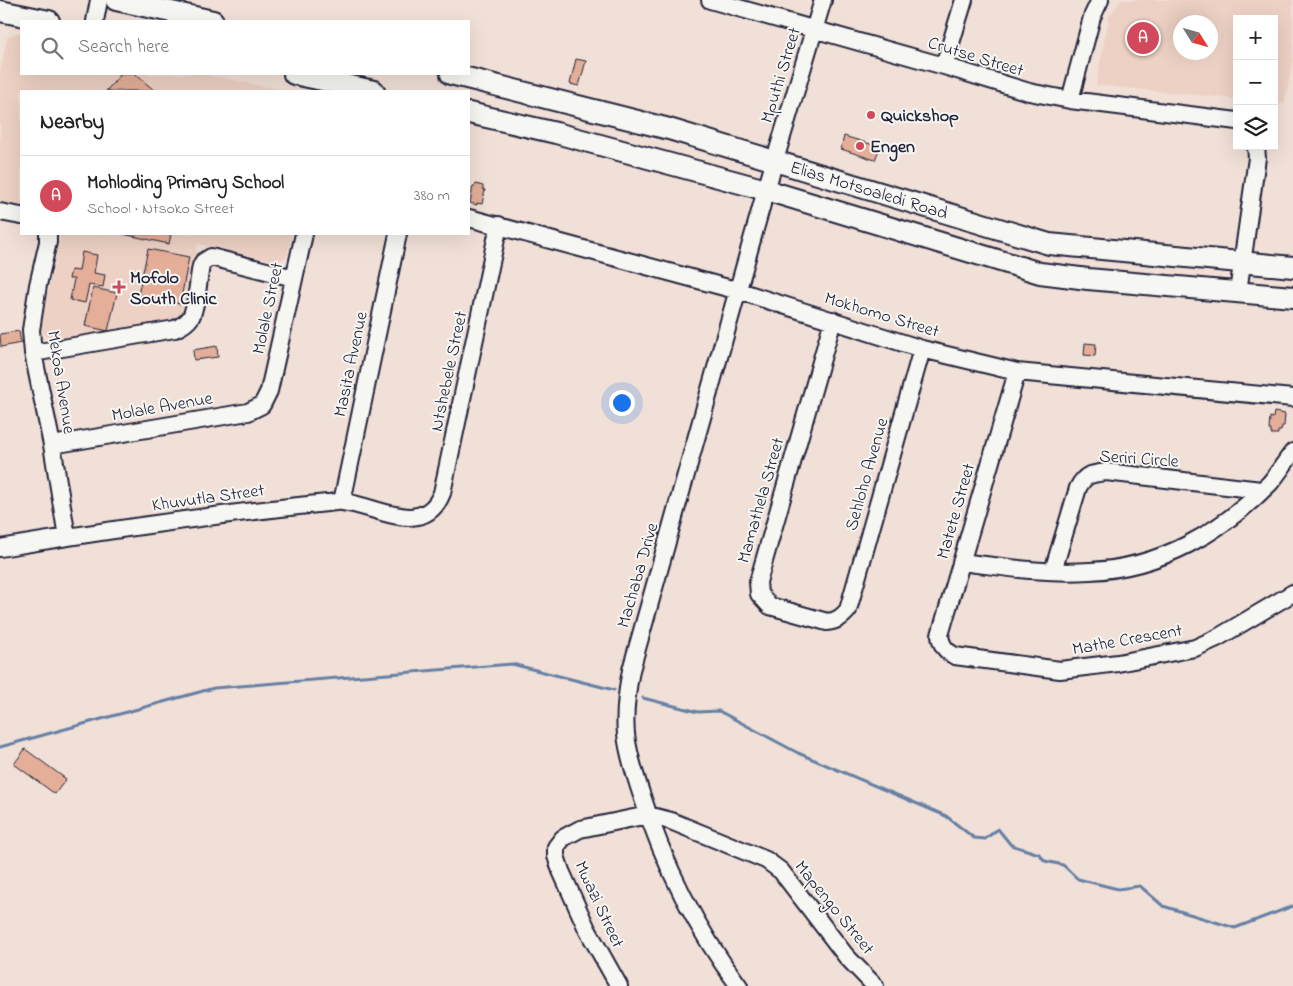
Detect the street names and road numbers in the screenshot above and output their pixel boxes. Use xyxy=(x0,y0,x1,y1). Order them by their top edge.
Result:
street label: Mputhi Street xyxy=(755,25,809,127)
street label: Crutse Street xyxy=(924,31,1026,85)
street label: Elias Motsoaledi Road xyxy=(787,155,951,228)
street label: Molale Street xyxy=(247,260,291,357)
street label: Mokhomo Street xyxy=(821,286,942,346)
street label: Masita Avenue xyxy=(328,308,376,420)
street label: Ntshebele Street xyxy=(425,309,475,434)
street label: Mekoa Avenue xyxy=(39,329,81,437)
street label: Molale Avenue xyxy=(110,386,216,430)
street label: Sehloho Avenue xyxy=(839,414,897,534)
street label: Mamathela Street xyxy=(732,435,792,566)
street label: Seriri Circle xyxy=(1098,444,1180,476)
street label: Matete Street xyxy=(931,461,983,563)
street label: Khuvutla Street xyxy=(150,478,266,520)
street label: Machaba Drive xyxy=(612,519,667,631)
street label: Mathe Crescent xyxy=(1070,618,1185,663)
street label: Mapengo Street xyxy=(786,856,880,962)
street label: Mwazi Street xyxy=(567,857,630,953)

